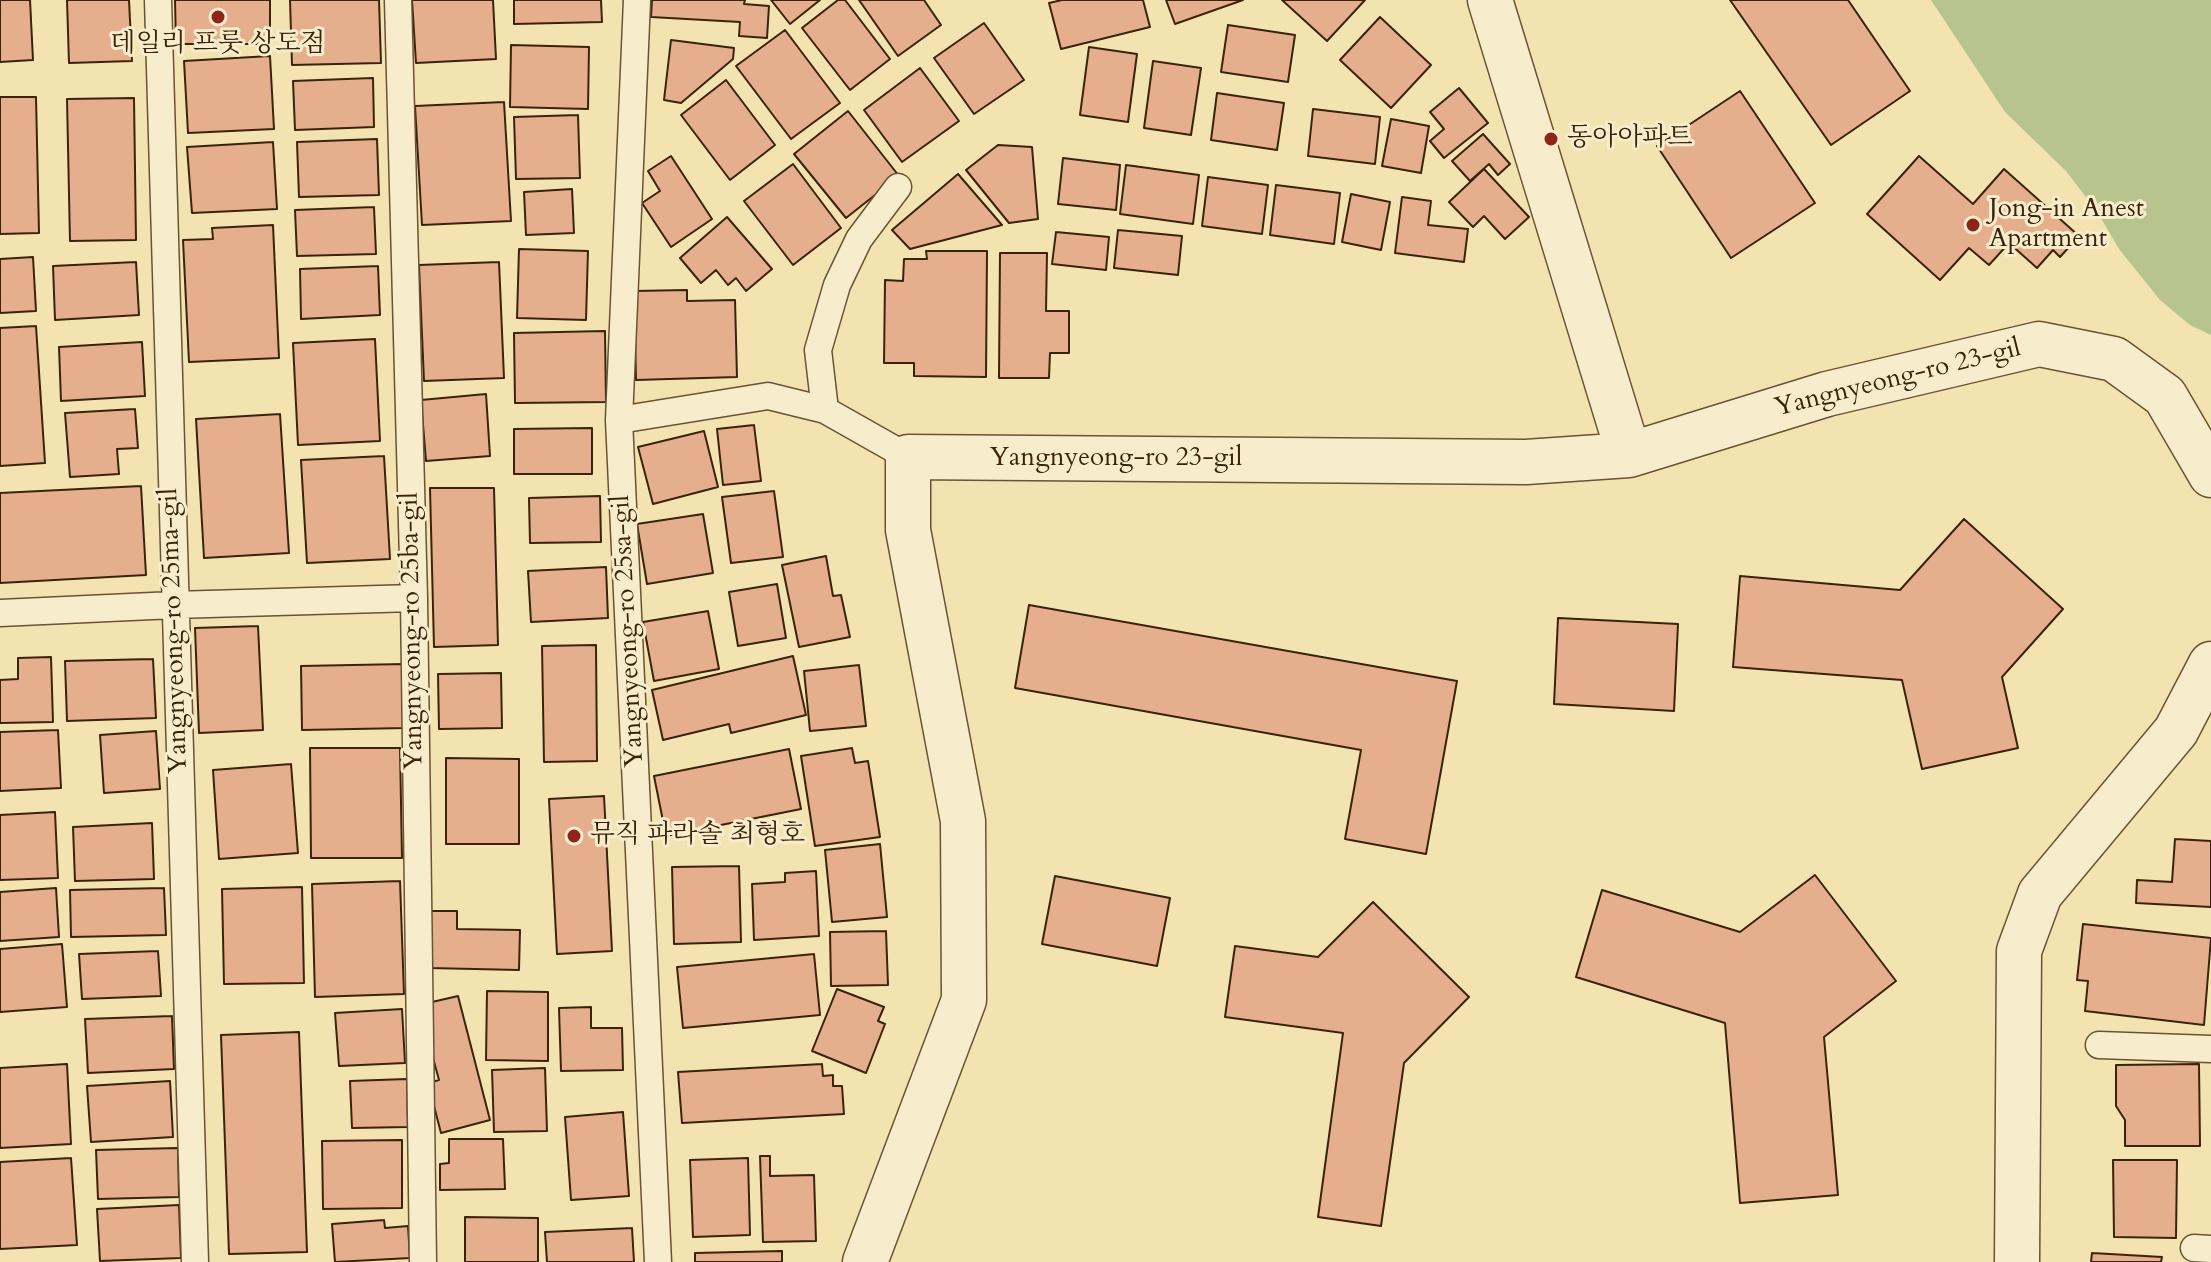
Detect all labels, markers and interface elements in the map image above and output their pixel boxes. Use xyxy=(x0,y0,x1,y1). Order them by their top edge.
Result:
marker: 데일리 프룻 상도점 xyxy=(209,8,227,26)
place label: 데일리 프룻 상도점 xyxy=(111,29,325,61)
place label: 동아아파트 xyxy=(1567,123,1693,155)
marker: 동아아파트 xyxy=(1542,130,1560,148)
place label: Jong-in Anest Apartment xyxy=(1989,194,2144,256)
marker: Jong-in Anest Apartment xyxy=(1964,216,1982,234)
street label: Yangnyeong-ro 23-gil xyxy=(1772,333,2024,425)
street label: Yangnyeong-ro 23-gil xyxy=(990,443,1242,475)
street label: Yangnyeong-ro 25ma-gil xyxy=(154,488,196,774)
street label: Yangnyeong-ro 25ba-gil xyxy=(395,492,431,770)
street label: Yangnyeong-ro 25sa-gil xyxy=(606,494,652,768)
place label: 뮤직 파라솔 최형호 xyxy=(590,820,805,852)
marker: 뮤직 파라솔 최형호 xyxy=(565,827,583,845)

